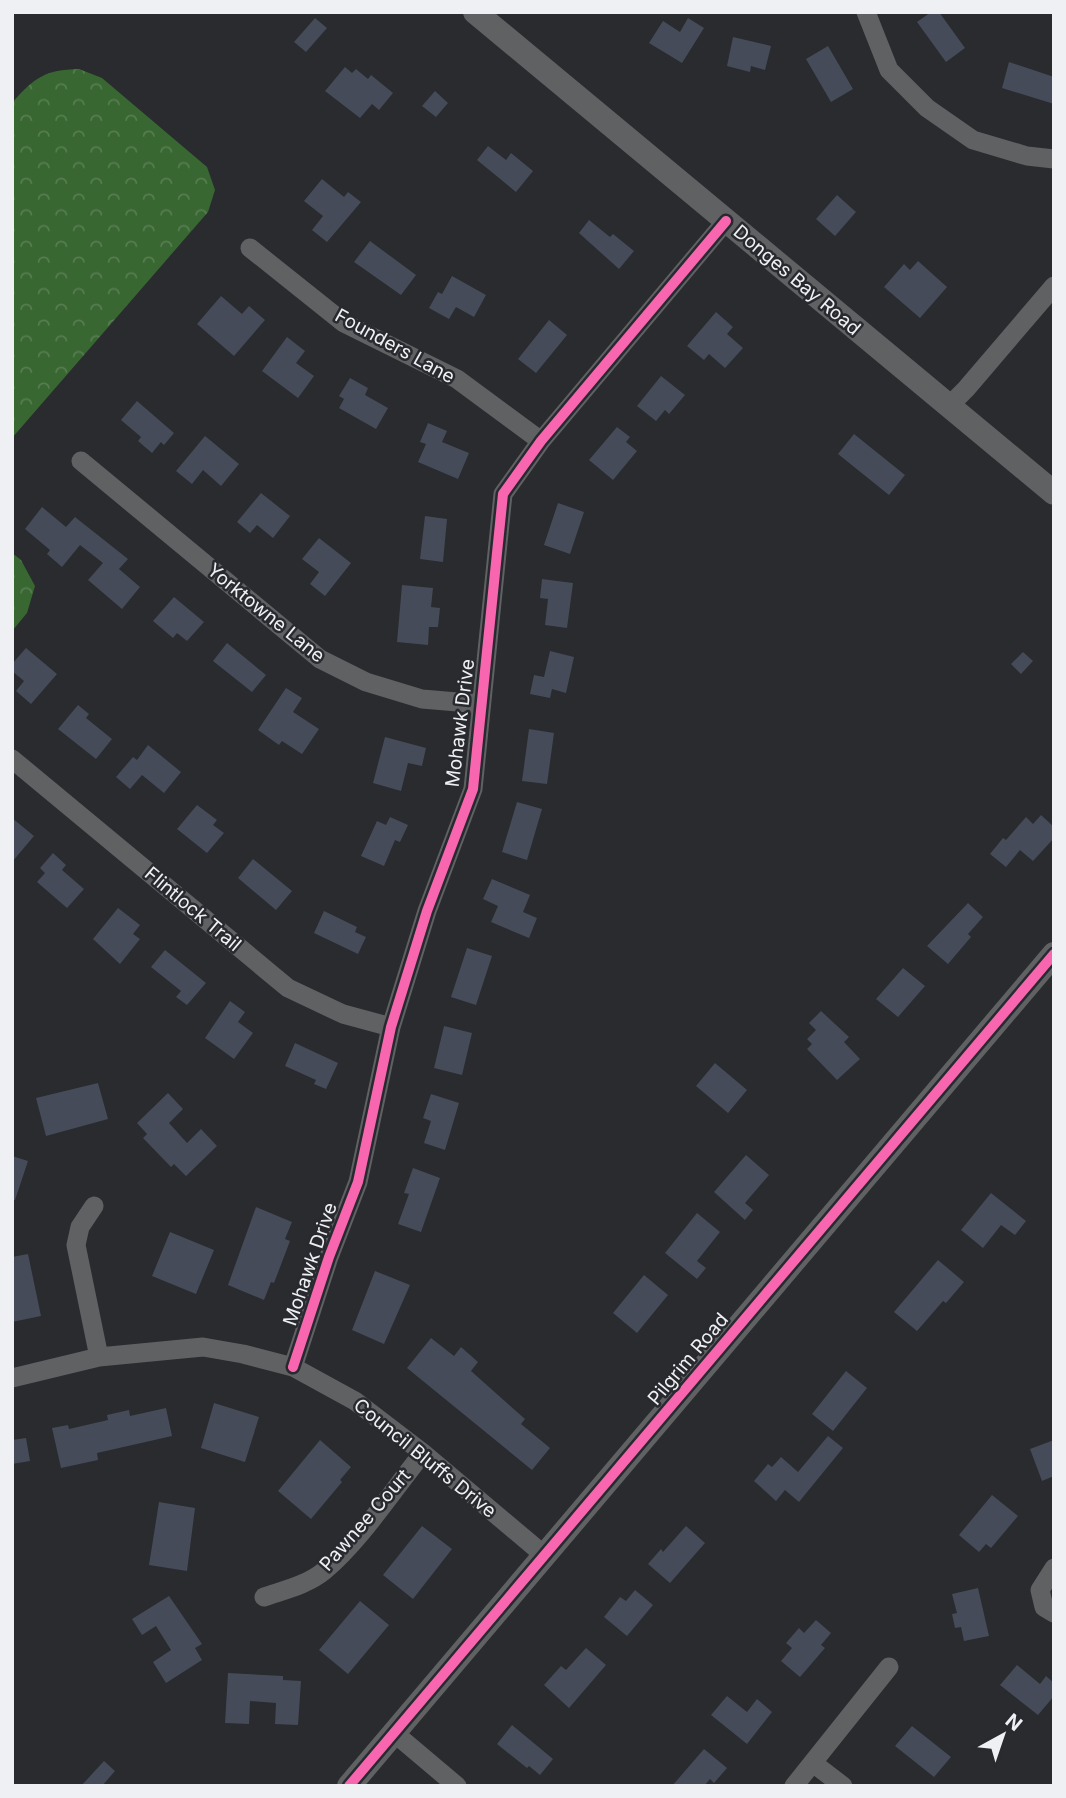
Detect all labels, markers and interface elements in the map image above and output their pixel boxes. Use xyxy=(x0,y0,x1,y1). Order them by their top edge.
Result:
street label: Donges Bay Road xyxy=(729,220,865,340)
street label: Founders Lane xyxy=(331,304,459,388)
street label: Yorktowne Lane xyxy=(203,559,329,667)
street label: Mohawk Drive xyxy=(441,658,479,788)
street label: Flintlock Trail xyxy=(140,862,246,956)
street label: Mohawk Drive xyxy=(278,1199,342,1329)
street label: Pilgrim Road xyxy=(643,1308,733,1410)
street label: Council Bluffs Drive xyxy=(349,1393,501,1523)
street label: Pawnee Court xyxy=(315,1464,415,1576)
north arrow xyxy=(968,1700,1038,1770)
text: N xyxy=(1001,1709,1027,1736)

